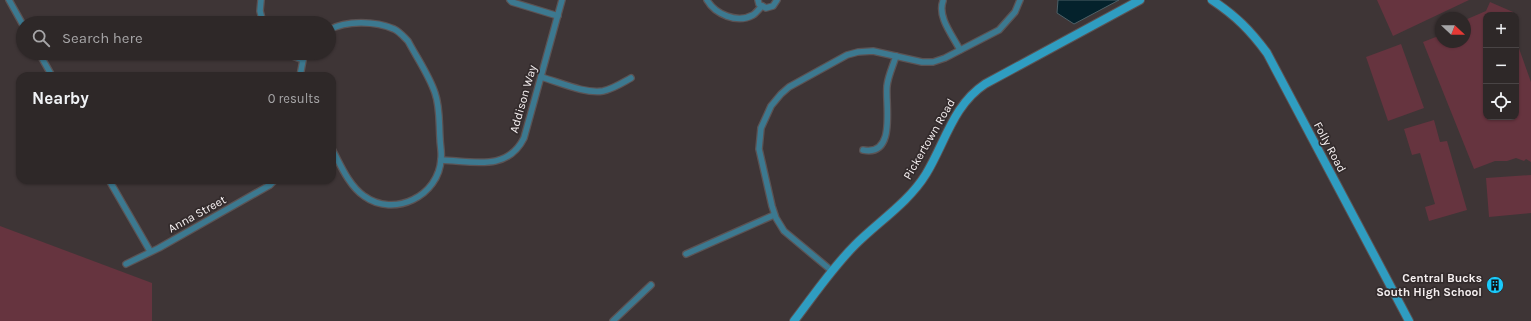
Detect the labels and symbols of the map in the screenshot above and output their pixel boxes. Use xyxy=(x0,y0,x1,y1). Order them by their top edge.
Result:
north arrow xyxy=(1435,12,1471,48)
street label: Addison Way xyxy=(507,63,540,135)
street label: Pickertown Road xyxy=(900,96,958,182)
street label: Folly Road xyxy=(1311,119,1349,175)
street label: Anna Street xyxy=(166,192,229,236)
place label: Central Bucks South High School xyxy=(1376,271,1482,299)
building icon: Central Bucks South High School xyxy=(1485,275,1505,295)

